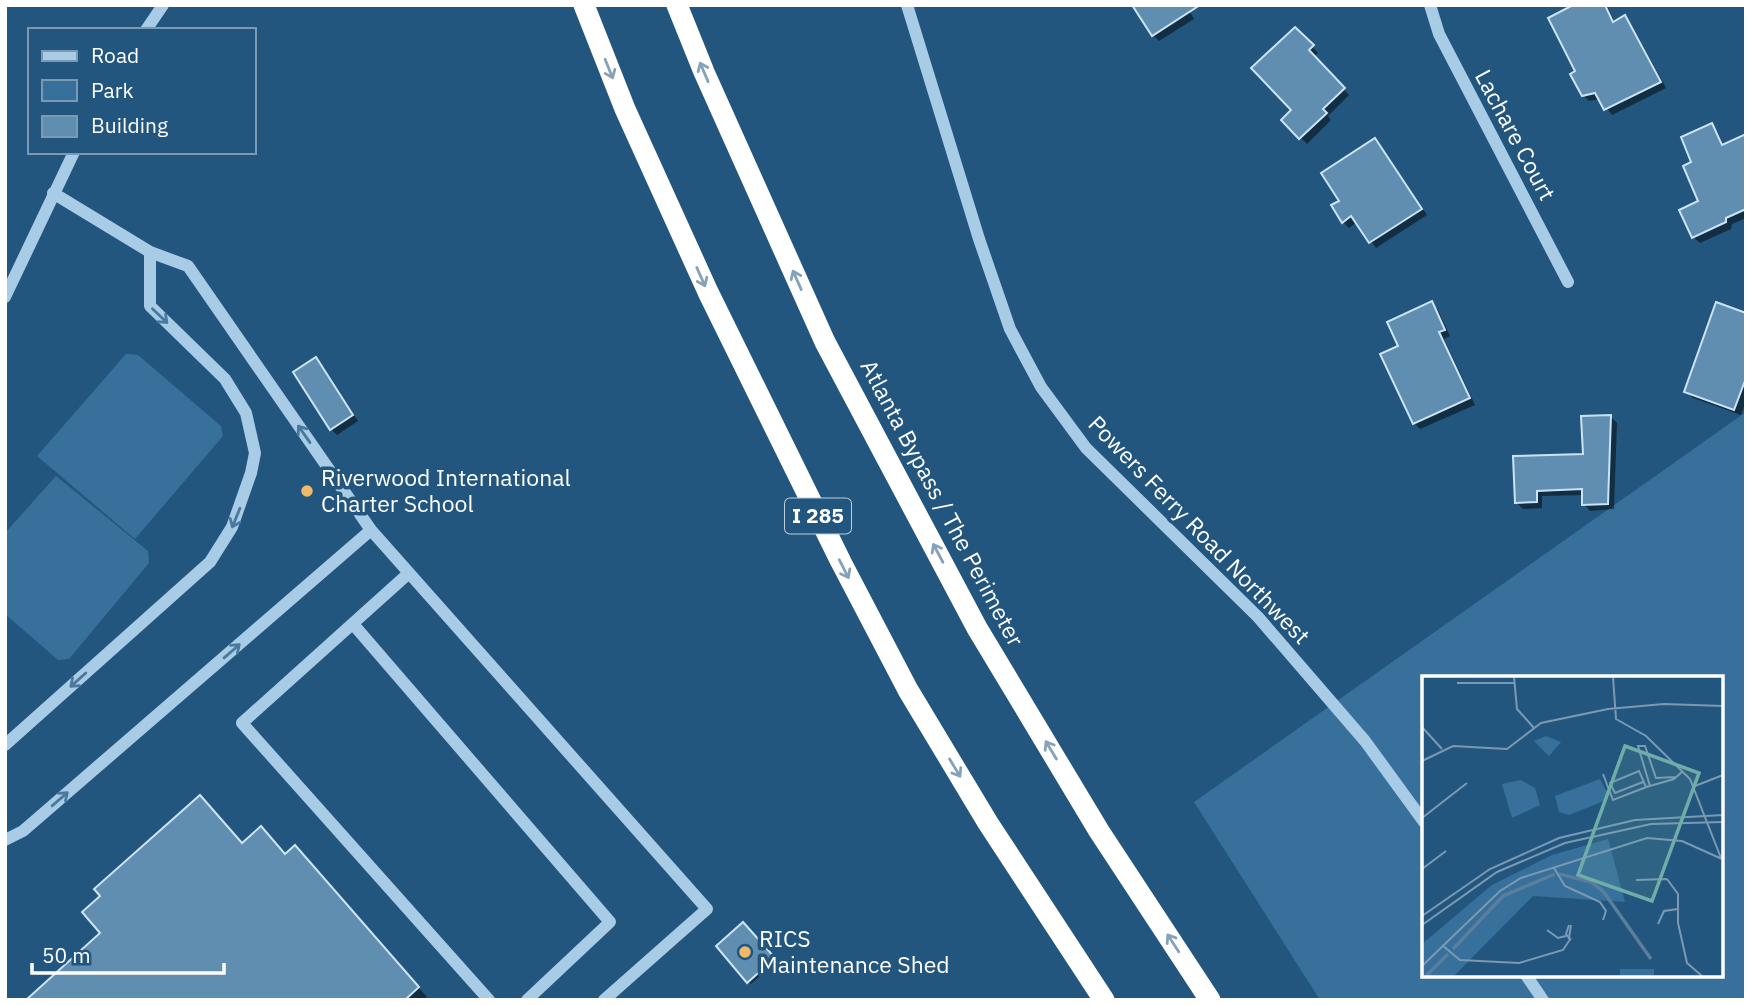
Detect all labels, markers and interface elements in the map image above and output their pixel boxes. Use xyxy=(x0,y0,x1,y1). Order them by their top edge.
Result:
legend xyxy=(28,28,256,154)
text: Road xyxy=(91,41,139,69)
one-way arrow xyxy=(604,57,617,79)
one-way arrow xyxy=(697,62,710,84)
street label: Lachare Court xyxy=(1469,64,1563,205)
text: Park xyxy=(91,76,134,104)
text: Building xyxy=(91,111,168,139)
one-way arrow xyxy=(695,265,708,287)
one-way arrow xyxy=(790,270,803,291)
one-way arrow xyxy=(152,307,169,324)
street label: Atlanta Bypass / The Perimeter xyxy=(854,354,1032,651)
street label: Powers Ferry Road Northwest xyxy=(1082,409,1317,650)
one-way arrow xyxy=(297,425,311,444)
place label: Riverwood International Charter School xyxy=(321,462,571,518)
marker: Riverwood International Charter School xyxy=(299,483,315,499)
road number: I 285 xyxy=(785,498,851,534)
one-way arrow xyxy=(228,507,241,528)
one-way arrow xyxy=(930,543,944,564)
one-way arrow xyxy=(838,558,852,579)
one-way arrow xyxy=(222,643,240,659)
one-way arrow xyxy=(70,671,88,687)
inset map xyxy=(1422,676,1723,977)
one-way arrow xyxy=(1044,741,1058,761)
one-way arrow xyxy=(948,757,962,777)
one-way arrow xyxy=(50,791,68,807)
place label: RICS Maintenance Shed xyxy=(759,923,950,979)
scale bar xyxy=(32,932,224,976)
one-way arrow xyxy=(1165,933,1179,953)
text: 50 m xyxy=(42,941,91,969)
marker: RICS Maintenance Shed xyxy=(737,944,753,960)

